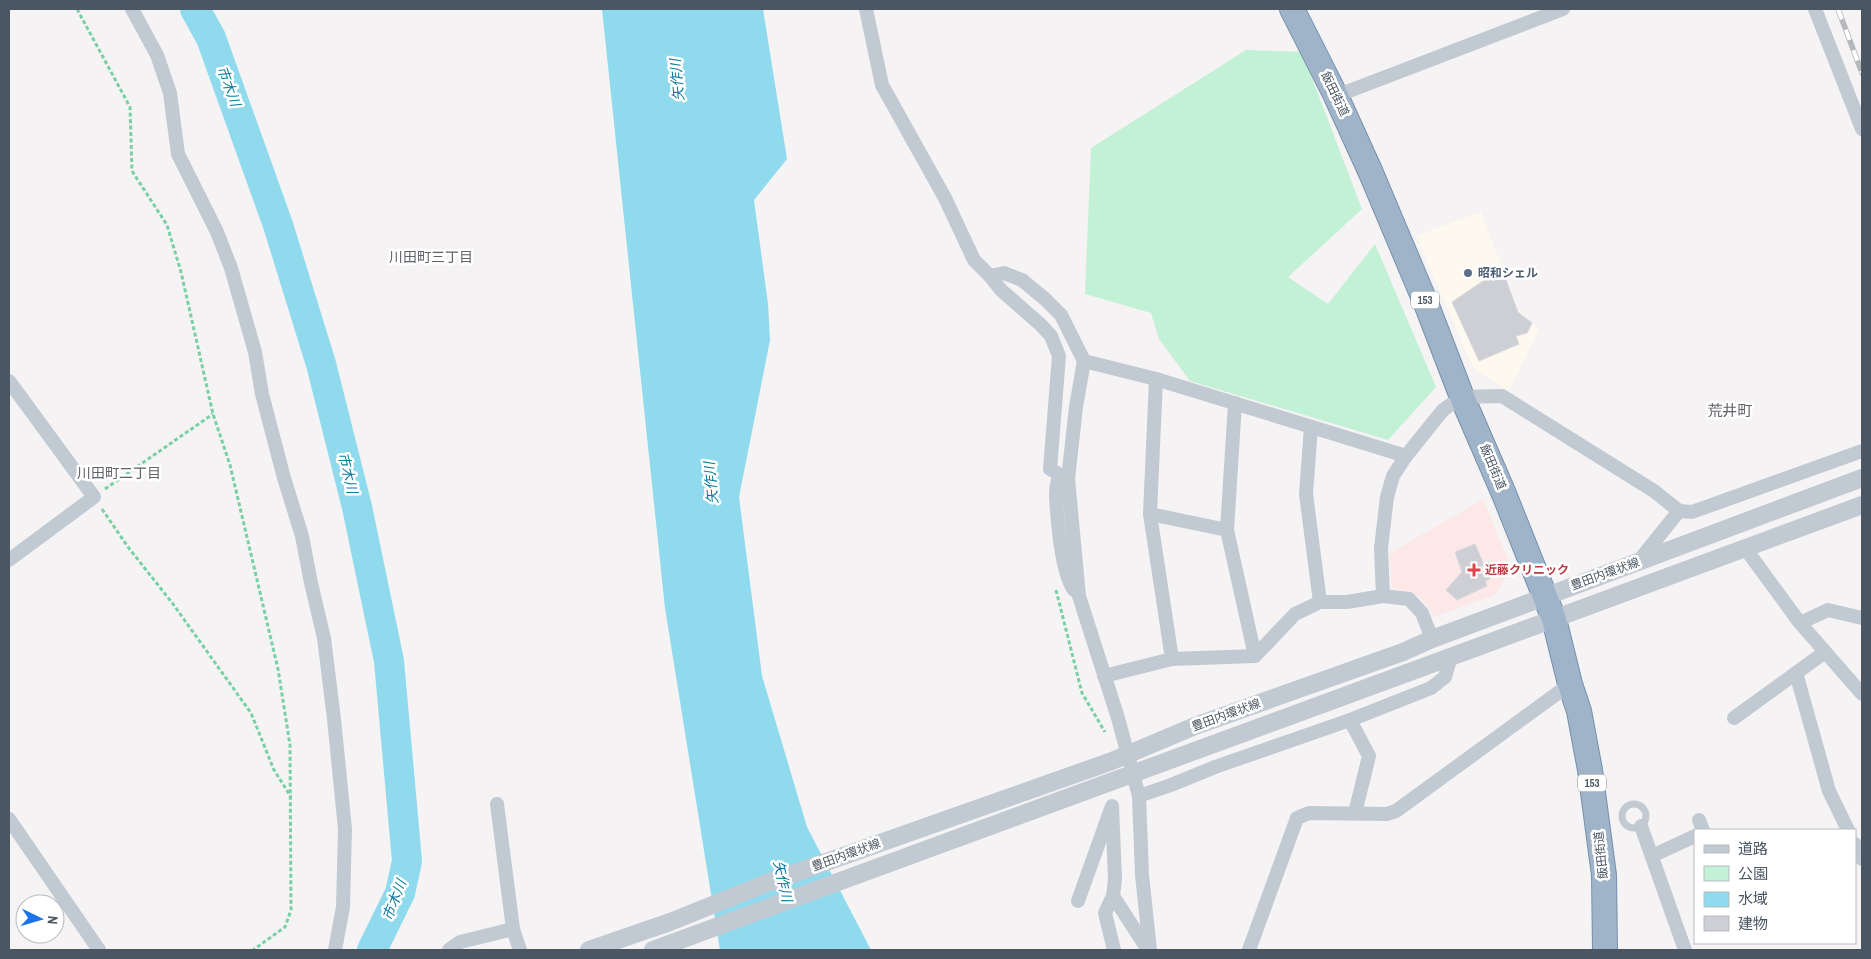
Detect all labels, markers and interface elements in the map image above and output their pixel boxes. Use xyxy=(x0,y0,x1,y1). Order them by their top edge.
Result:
water label: 矢作川 xyxy=(666,56,688,102)
water label: 市木川 xyxy=(213,63,245,111)
street label: 飯田街道 xyxy=(1317,69,1353,119)
district label: 川田町三丁目 xyxy=(389,248,473,266)
place label: 昭和シェル xyxy=(1478,265,1538,281)
marker: 昭和シェル xyxy=(1462,267,1474,279)
road number: 153 xyxy=(1411,292,1439,308)
district label: 荒井町 xyxy=(1707,400,1753,421)
street label: 飯田街道 xyxy=(1476,442,1510,492)
water label: 市木川 xyxy=(334,450,362,497)
water label: 矢作川 xyxy=(700,459,722,505)
district label: 川田町二丁目 xyxy=(77,464,161,482)
street label: 豊田内環状線 xyxy=(1568,554,1642,594)
place label: 近藤クリニック xyxy=(1485,562,1569,578)
marker: 近藤クリニック xyxy=(1467,563,1481,577)
street label: 豊田内環状線 xyxy=(1189,695,1263,735)
road number: 153 xyxy=(1578,774,1606,791)
legend xyxy=(1694,829,1856,944)
street label: 飯田街道 xyxy=(1591,830,1611,880)
street label: 豊田内環状線 xyxy=(809,835,883,875)
text: 道路 xyxy=(1738,838,1768,859)
water label: 矢作川 xyxy=(770,859,797,905)
text: 公園 xyxy=(1738,863,1768,884)
water label: 市木川 xyxy=(378,875,411,923)
text: 水域 xyxy=(1738,888,1768,909)
north arrow xyxy=(15,894,65,944)
text: 建物 xyxy=(1738,913,1768,934)
text: N xyxy=(44,915,62,925)

